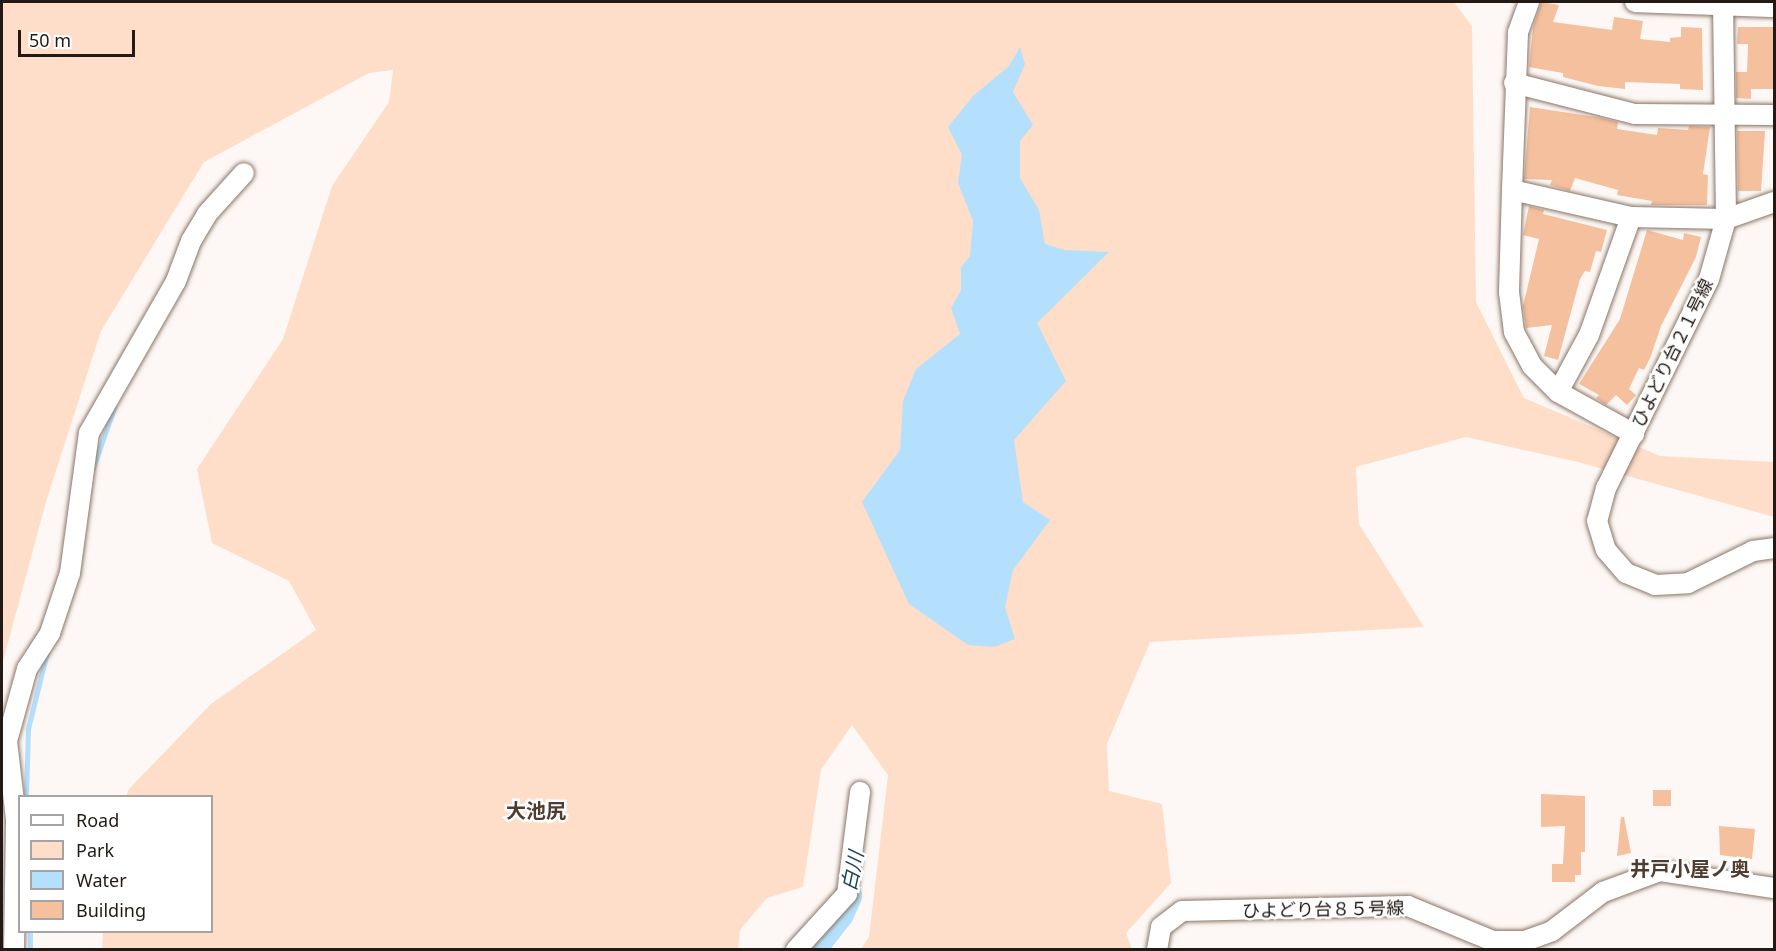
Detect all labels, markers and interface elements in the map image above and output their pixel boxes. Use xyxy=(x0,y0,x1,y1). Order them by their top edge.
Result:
scale bar xyxy=(21,18,138,56)
text: 50 m xyxy=(29,28,71,52)
street label: ひよどり台２１号線 xyxy=(1627,275,1717,431)
legend xyxy=(18,795,213,933)
district label: 大池尻 xyxy=(506,798,566,822)
text: Road xyxy=(76,808,119,832)
text: Park xyxy=(76,838,114,862)
water label: 白川 xyxy=(836,849,868,893)
district label: 井戸小屋ノ奥 xyxy=(1630,856,1750,880)
text: Water xyxy=(76,868,127,892)
street label: ひよどり台８５号線 xyxy=(1242,897,1404,921)
text: Building xyxy=(76,898,146,922)

